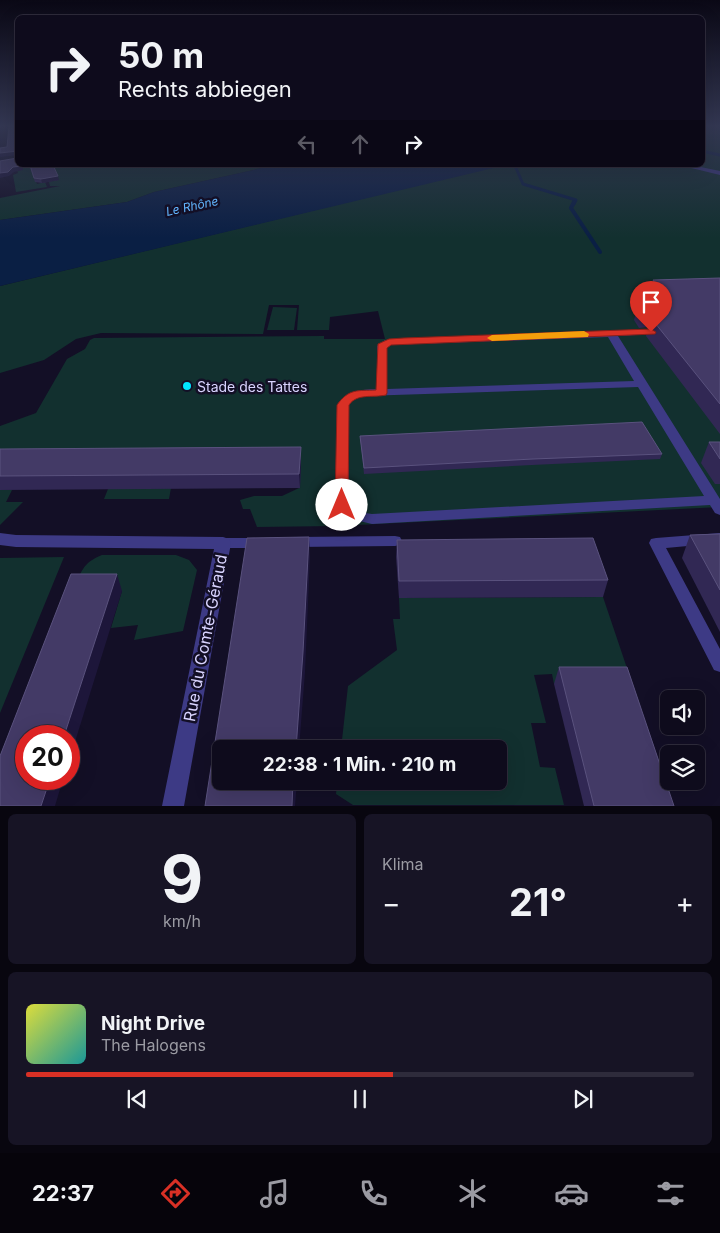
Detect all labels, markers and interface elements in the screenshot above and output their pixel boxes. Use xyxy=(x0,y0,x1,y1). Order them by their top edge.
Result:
text: 50 m xyxy=(118,34,204,76)
icon: right xyxy=(35,35,100,100)
text: Rechts abbiegen xyxy=(118,76,292,102)
icon: left xyxy=(293,130,321,158)
icon: ahead xyxy=(346,130,374,158)
icon: right xyxy=(399,130,427,158)
water label: Le Rhône xyxy=(164,193,220,219)
pin xyxy=(630,281,672,332)
icon: arrive xyxy=(637,288,665,316)
place label: Stade des Tattes xyxy=(197,378,307,395)
marker: Stade des Tattes xyxy=(181,380,193,392)
position arrow xyxy=(315,478,367,530)
street label: Rue du Comte-Géraud xyxy=(179,553,231,723)
map controls xyxy=(660,690,705,790)
button: sound xyxy=(660,690,705,735)
speed limit sign: 20 xyxy=(15,725,80,790)
button: layers xyxy=(660,745,705,790)
text: 22:38 · 1 Min. · 210 m xyxy=(263,753,456,776)
text: 9 xyxy=(161,839,203,918)
text: Klima xyxy=(382,854,424,874)
text: 21° xyxy=(509,879,567,925)
text: − xyxy=(382,886,401,920)
text: + xyxy=(675,886,694,920)
text: km/h xyxy=(163,911,201,931)
text: Night Drive xyxy=(101,1012,205,1035)
text: The Halogens xyxy=(101,1035,206,1055)
icon: previous xyxy=(123,1085,151,1113)
icon: pause xyxy=(346,1085,374,1113)
icon: next xyxy=(569,1085,597,1113)
icon: directions xyxy=(158,1176,193,1211)
icon: music xyxy=(257,1176,292,1211)
icon: phone xyxy=(356,1176,391,1211)
icon: climate xyxy=(455,1176,490,1211)
icon: car xyxy=(554,1176,589,1211)
icon: filters xyxy=(653,1176,688,1211)
text: 22:37 xyxy=(32,1180,94,1206)

